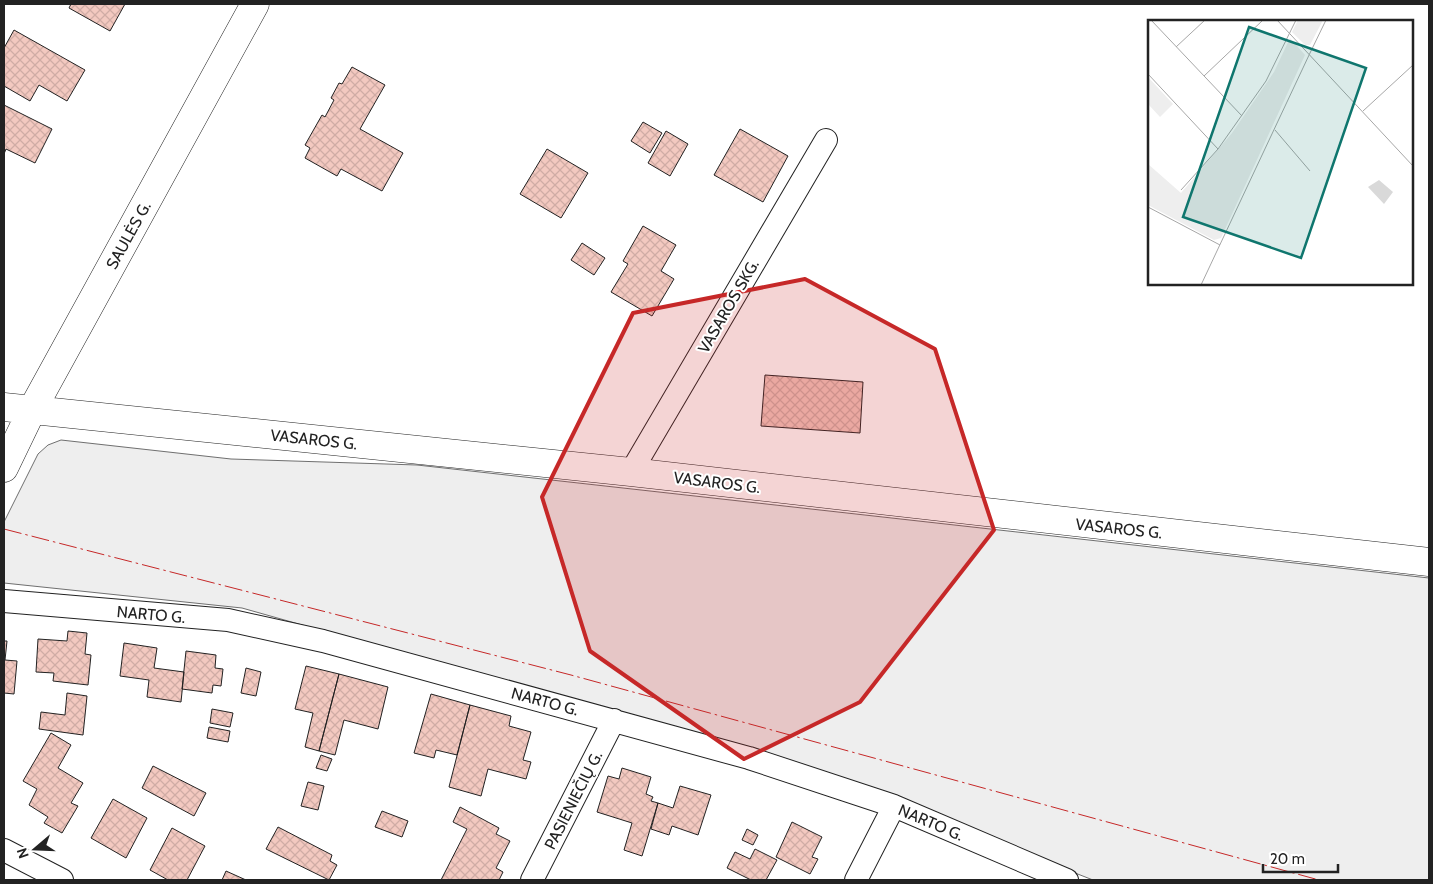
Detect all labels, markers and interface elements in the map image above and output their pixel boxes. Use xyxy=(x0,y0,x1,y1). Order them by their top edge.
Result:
inset map xyxy=(1148,20,1413,285)
street label: SAULĖS G. xyxy=(102,198,155,272)
street label: VASAROS SKG. xyxy=(694,256,763,356)
street label: VASAROS G. xyxy=(270,426,358,453)
street label: VASAROS G. xyxy=(673,468,761,497)
street label: VASAROS G. xyxy=(1075,515,1163,542)
street label: NARTO G. xyxy=(116,602,186,627)
street label: NARTO G. xyxy=(509,683,581,720)
street label: PASIENIEČIŲ G. xyxy=(540,748,606,853)
street label: NARTO G. xyxy=(895,800,966,845)
north arrow xyxy=(10,824,60,874)
scale bar xyxy=(1263,842,1338,874)
text: N xyxy=(13,846,33,861)
text: 20 m xyxy=(1270,850,1305,868)

